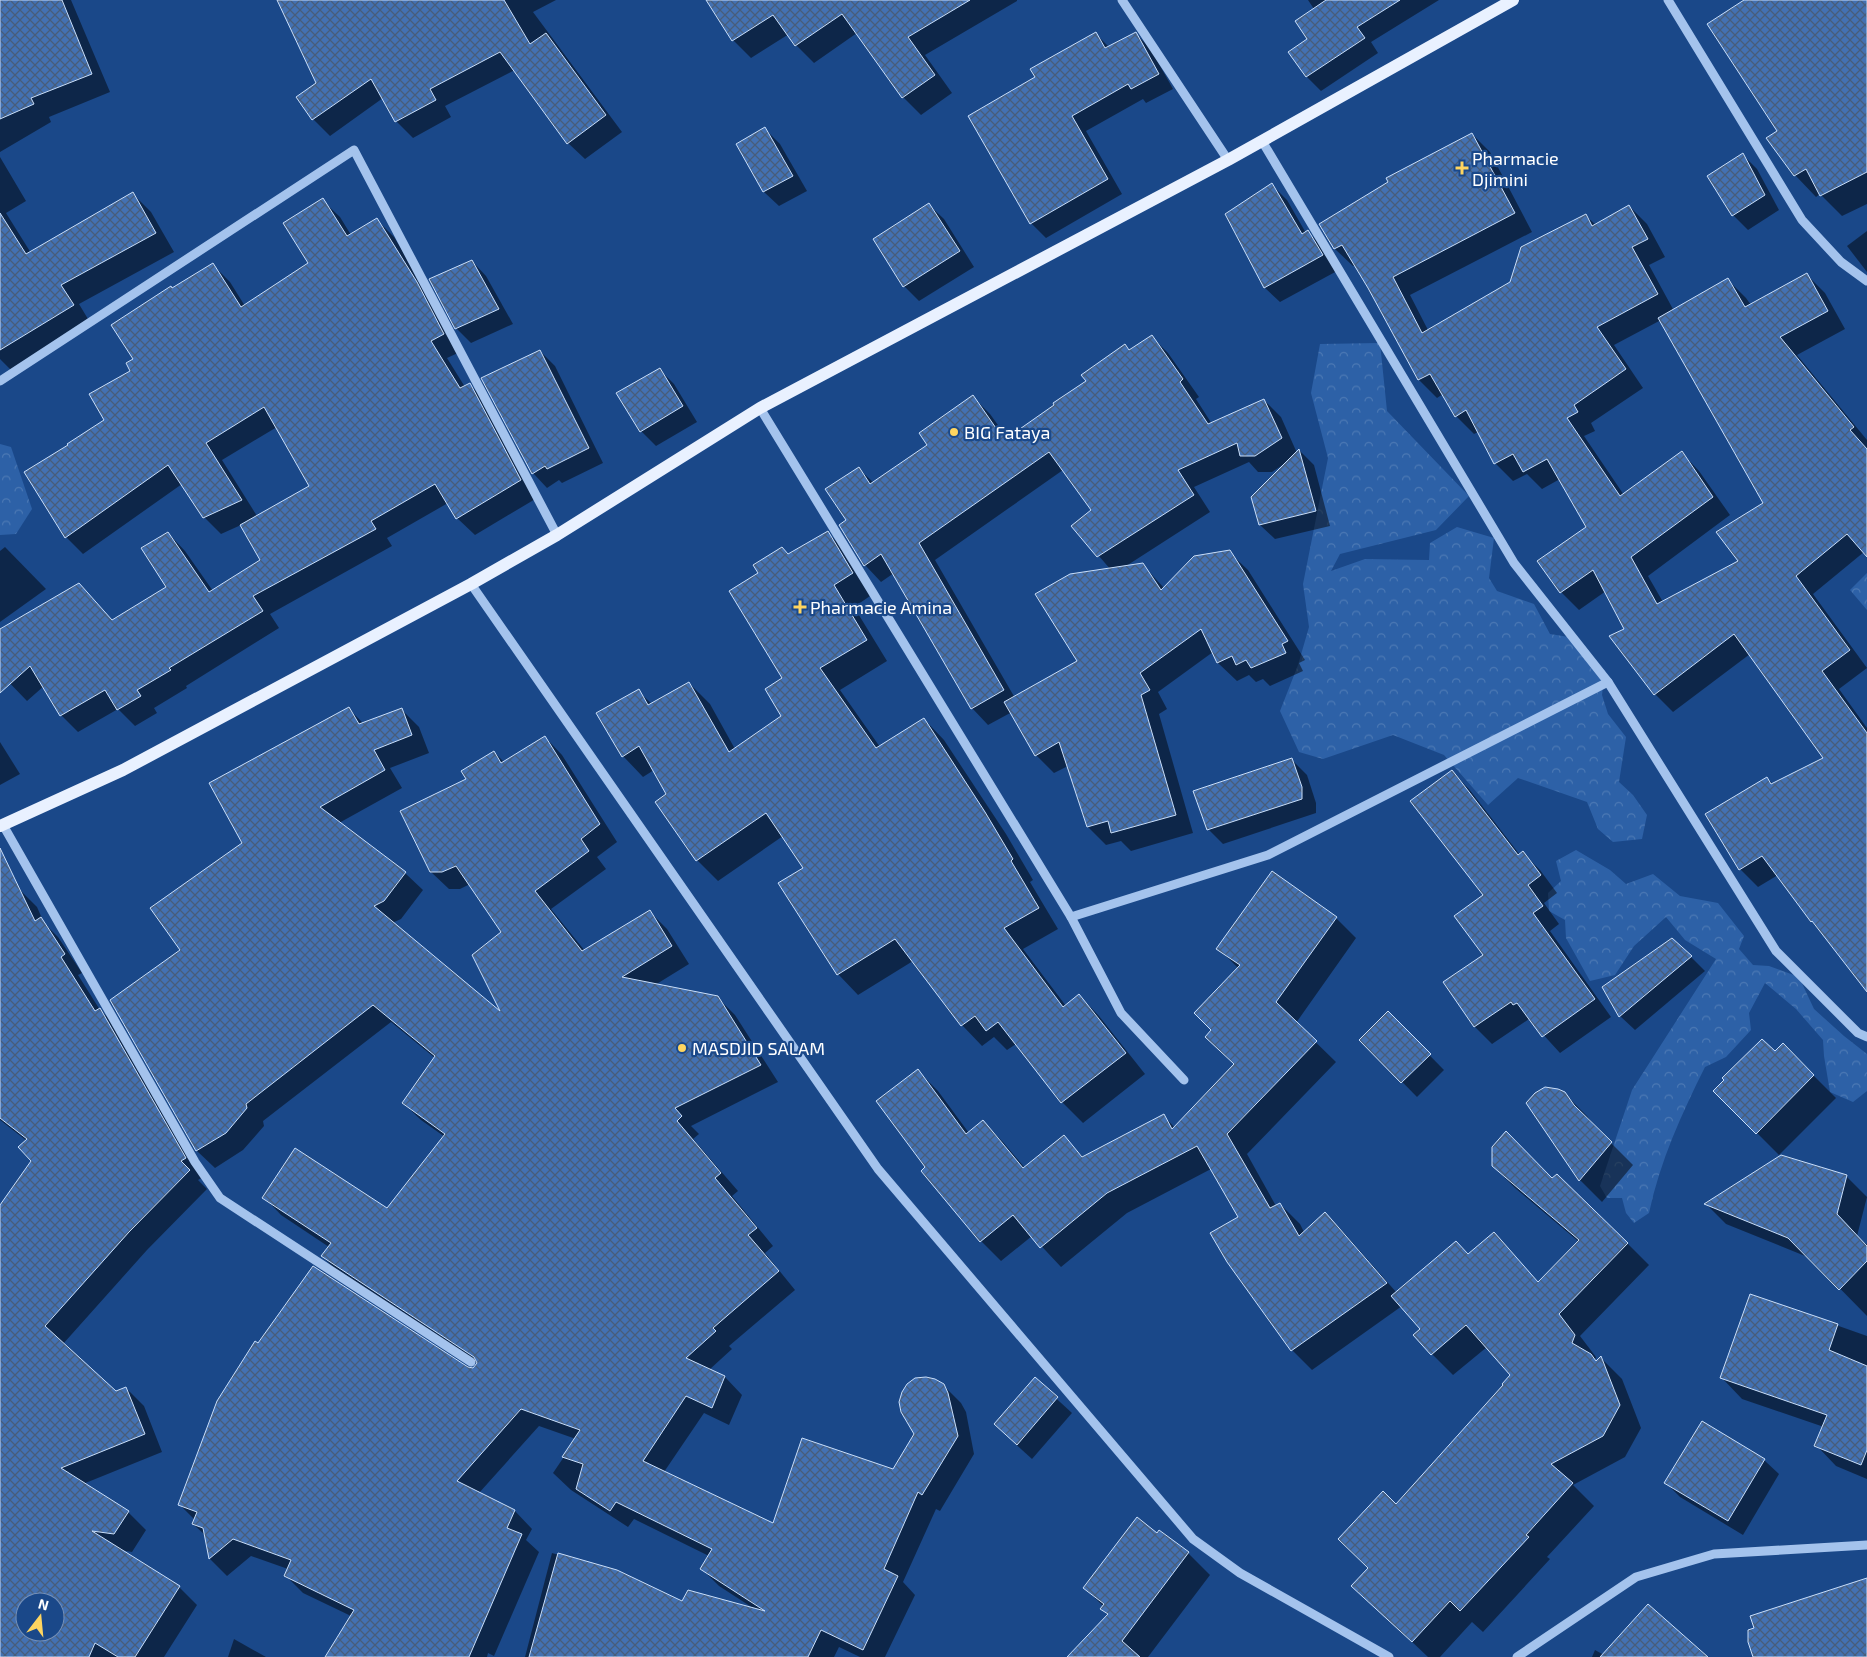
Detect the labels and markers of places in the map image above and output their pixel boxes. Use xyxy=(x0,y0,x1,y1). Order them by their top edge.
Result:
place label: Pharmacie Djimini xyxy=(1472,147,1559,190)
marker: Pharmacie Djimini xyxy=(1456,162,1468,174)
place label: BIG Fataya xyxy=(964,421,1050,443)
marker: BIG Fataya xyxy=(948,426,960,438)
place label: Pharmacie Amina xyxy=(810,596,952,618)
marker: Pharmacie Amina xyxy=(794,601,806,613)
place label: MASDJID SALAM xyxy=(692,1037,825,1059)
marker: MASDJID SALAM xyxy=(676,1042,688,1054)

